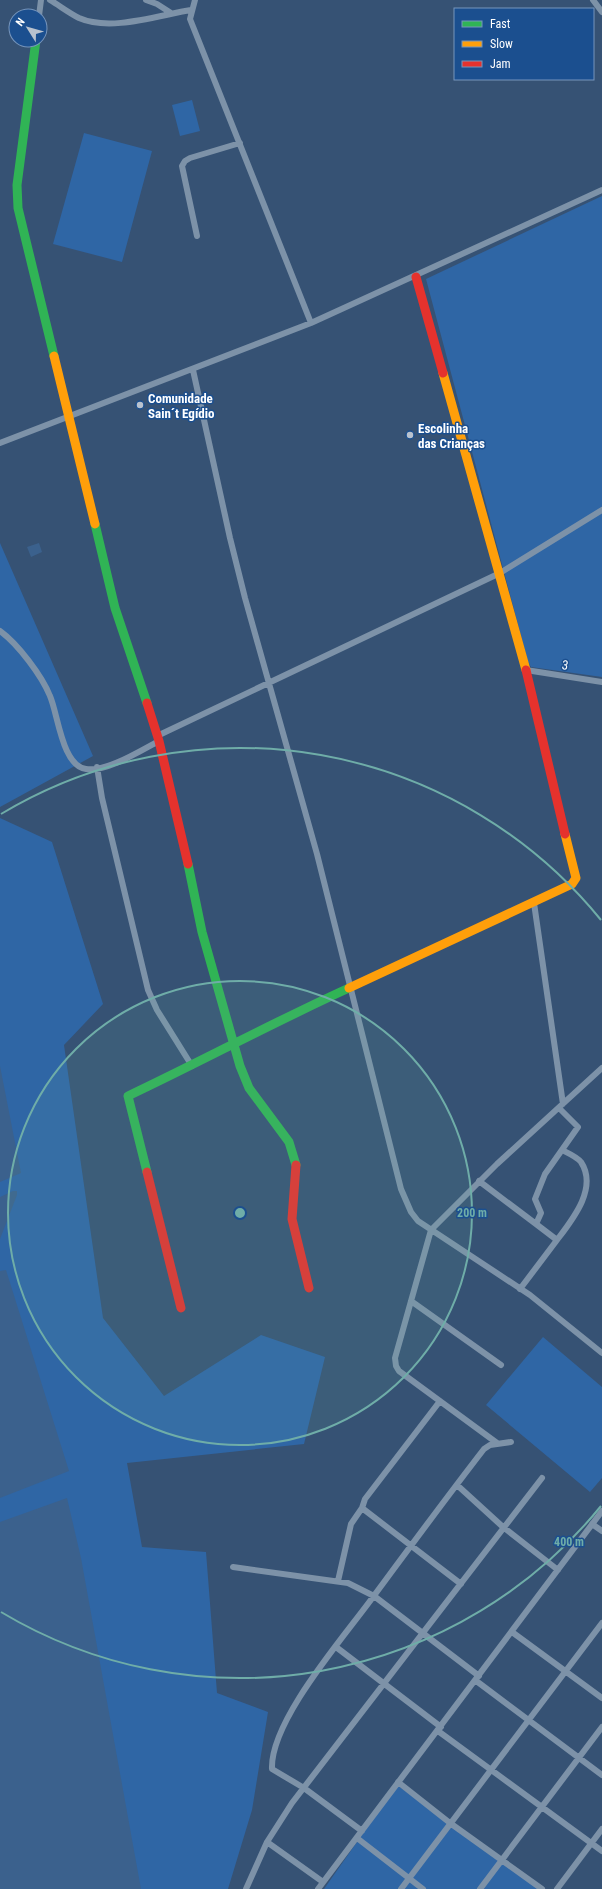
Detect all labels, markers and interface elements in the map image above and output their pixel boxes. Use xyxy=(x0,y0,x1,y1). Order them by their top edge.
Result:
north arrow xyxy=(8,8,48,48)
legend xyxy=(454,8,594,80)
text: N xyxy=(13,15,28,29)
text: Fast xyxy=(490,17,511,31)
text: Slow xyxy=(490,37,513,51)
text: Jam xyxy=(490,57,511,71)
place label: Comunidade Sain´t Egídio xyxy=(148,391,215,421)
marker: Comunidade Sain´t Egídio xyxy=(135,400,145,410)
place label: Escolinha das Crianças xyxy=(418,421,485,451)
marker: Escolinha das Crianças xyxy=(405,430,415,440)
street label: 3 xyxy=(561,657,569,673)
centre of rings xyxy=(233,1206,247,1220)
text: 200 m xyxy=(457,1206,487,1220)
text: 400 m xyxy=(554,1535,584,1549)

